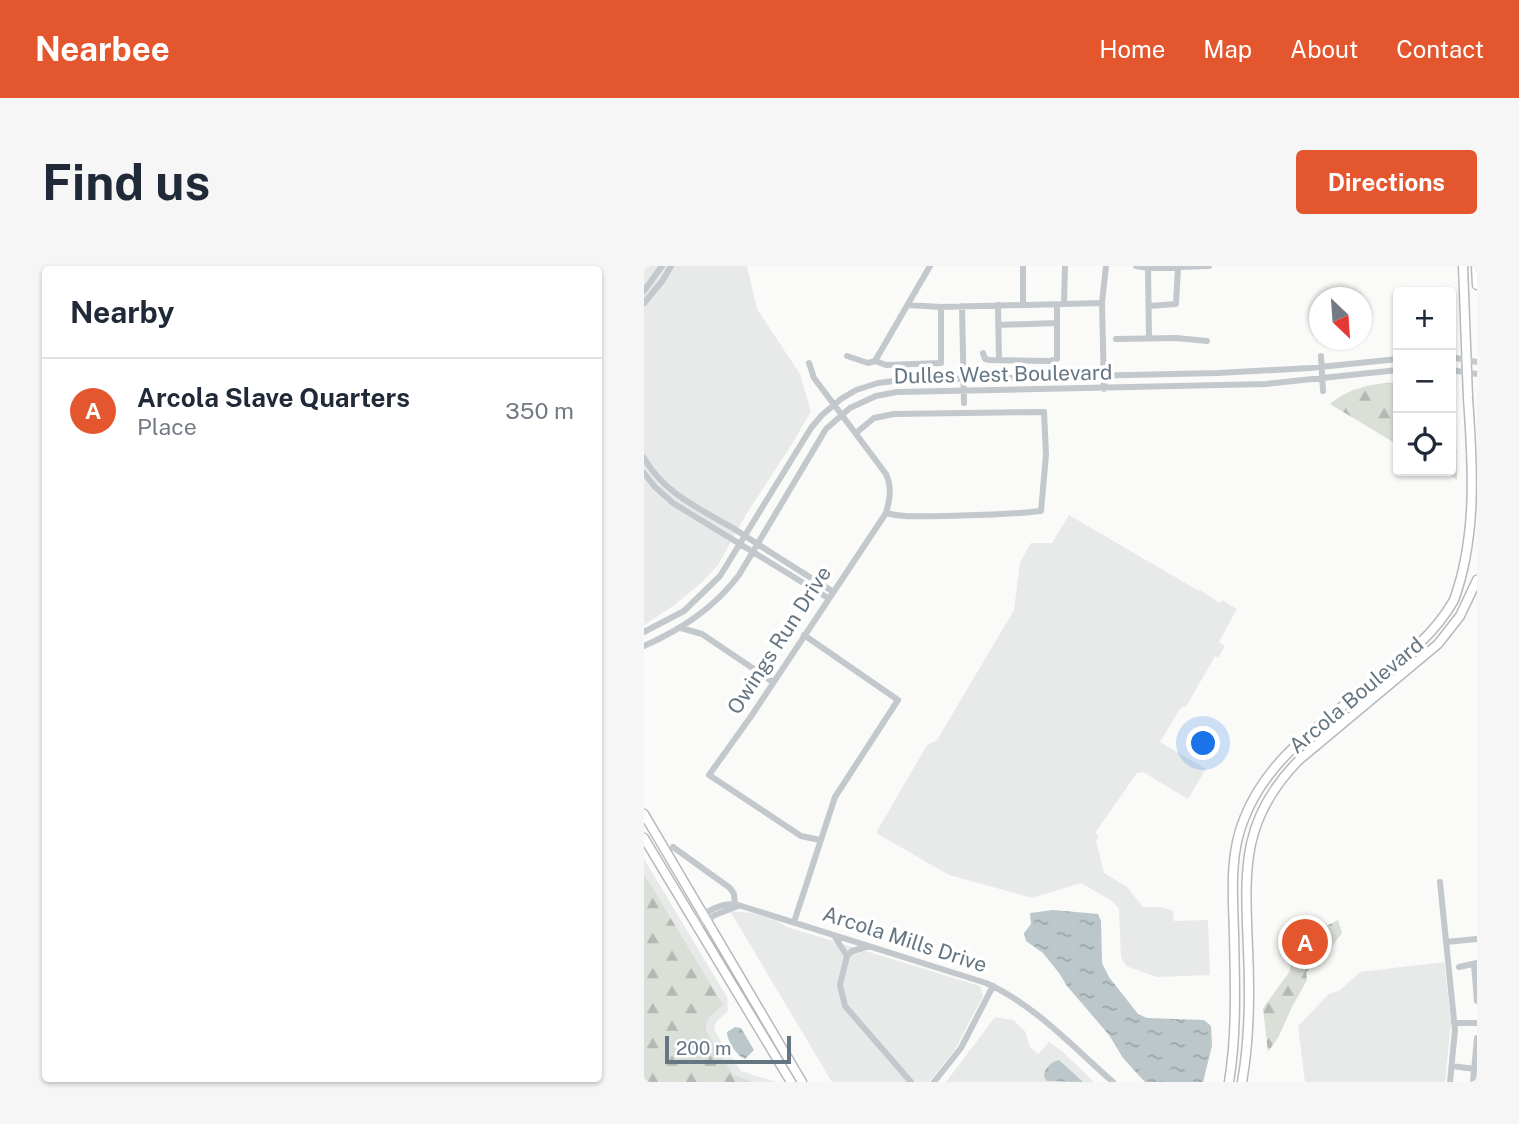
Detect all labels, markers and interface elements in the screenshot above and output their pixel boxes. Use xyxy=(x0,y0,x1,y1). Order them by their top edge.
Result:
text: Nearbee xyxy=(35,30,170,68)
text: Home xyxy=(1099,35,1165,63)
text: Map xyxy=(1203,35,1252,63)
text: About xyxy=(1290,35,1358,63)
text: Contact xyxy=(1396,35,1484,63)
button: Directions xyxy=(1296,150,1477,214)
text: Find us xyxy=(42,153,210,211)
north arrow xyxy=(1309,287,1372,350)
map controls xyxy=(1393,287,1456,476)
button: + xyxy=(1393,287,1456,350)
text: Nearby xyxy=(70,294,174,330)
button: − xyxy=(1393,350,1456,413)
street label: Dulles West Boulevard xyxy=(893,360,1113,388)
text: Arcola Slave Quarters xyxy=(137,382,410,413)
text: A xyxy=(85,397,101,424)
text: 350 m xyxy=(505,397,574,424)
text: Place xyxy=(137,413,197,440)
button: locate xyxy=(1393,413,1456,476)
street label: Owings Run Drive xyxy=(722,561,836,719)
street label: Arcola Boulevard xyxy=(1284,632,1428,758)
your location xyxy=(1186,726,1220,760)
street label: Arcola Mills Drive xyxy=(820,901,990,977)
pin: A xyxy=(1282,916,1328,968)
scale bar xyxy=(665,1033,791,1065)
text: 200 m xyxy=(676,1037,732,1059)

